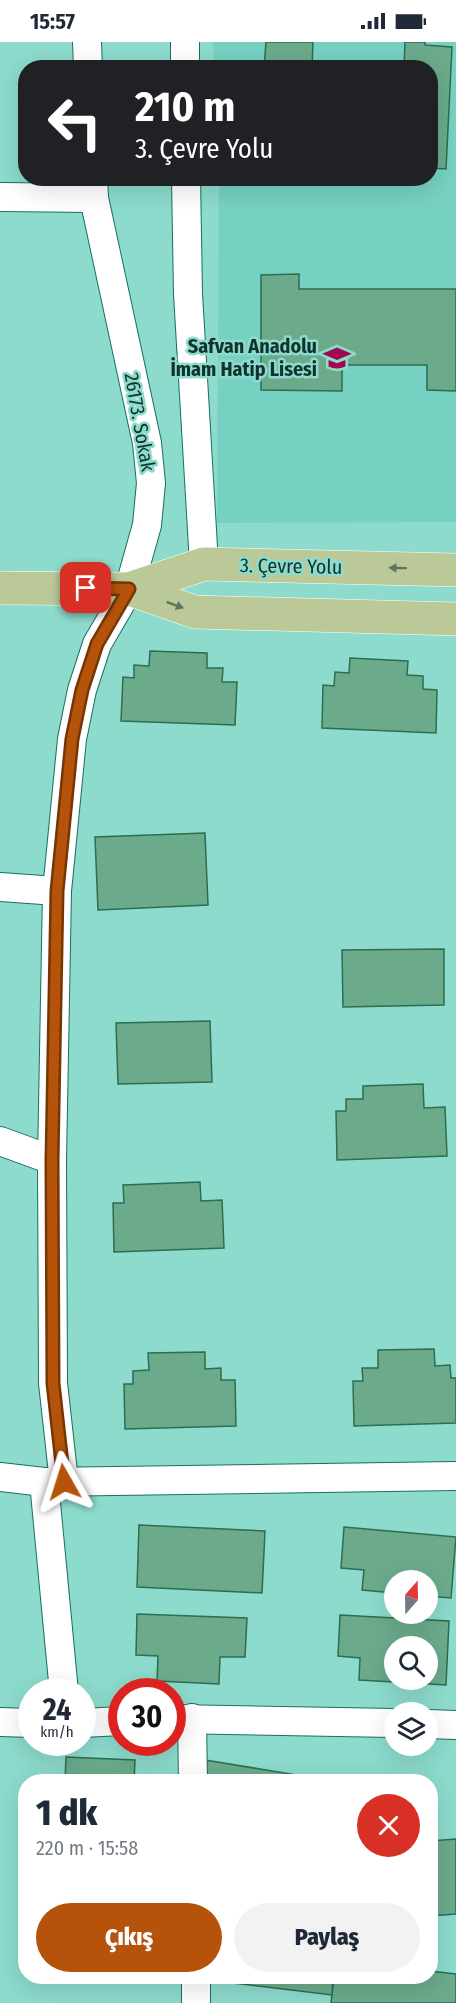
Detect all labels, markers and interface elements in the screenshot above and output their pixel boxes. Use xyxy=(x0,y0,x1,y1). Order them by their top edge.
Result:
text: 15:57 xyxy=(30,8,75,35)
text: 210 m xyxy=(135,82,235,132)
icon: left xyxy=(36,84,114,162)
text: 3. Çevre Yolu xyxy=(135,133,273,165)
place label: Safvan Anadolu İmam Hatip Lisesi xyxy=(170,334,317,381)
school or university icon: Safvan Anadolu İmam Hatip Lisesi xyxy=(322,343,352,373)
street label: 26173. Sokak xyxy=(119,371,161,474)
street label: 3. Çevre Yolu xyxy=(240,553,342,580)
pin xyxy=(60,562,111,613)
one-way arrow xyxy=(388,564,407,573)
icon: arrive xyxy=(69,571,102,604)
one-way arrow xyxy=(166,601,184,611)
position arrow xyxy=(32,1450,96,1514)
north arrow xyxy=(384,1570,438,1624)
map controls xyxy=(384,1570,438,1756)
button: search xyxy=(384,1636,438,1690)
speed limit sign: 30 xyxy=(108,1678,186,1756)
text: 24 xyxy=(43,1692,71,1728)
button: layers xyxy=(384,1702,438,1756)
text: km/h xyxy=(40,1723,74,1741)
text: 1 dk xyxy=(36,1791,97,1835)
button: close xyxy=(357,1794,420,1857)
text: 220 m · 15:58 xyxy=(36,1836,138,1860)
button: Çıkış xyxy=(36,1903,222,1972)
button: Paylaş xyxy=(234,1903,420,1972)

